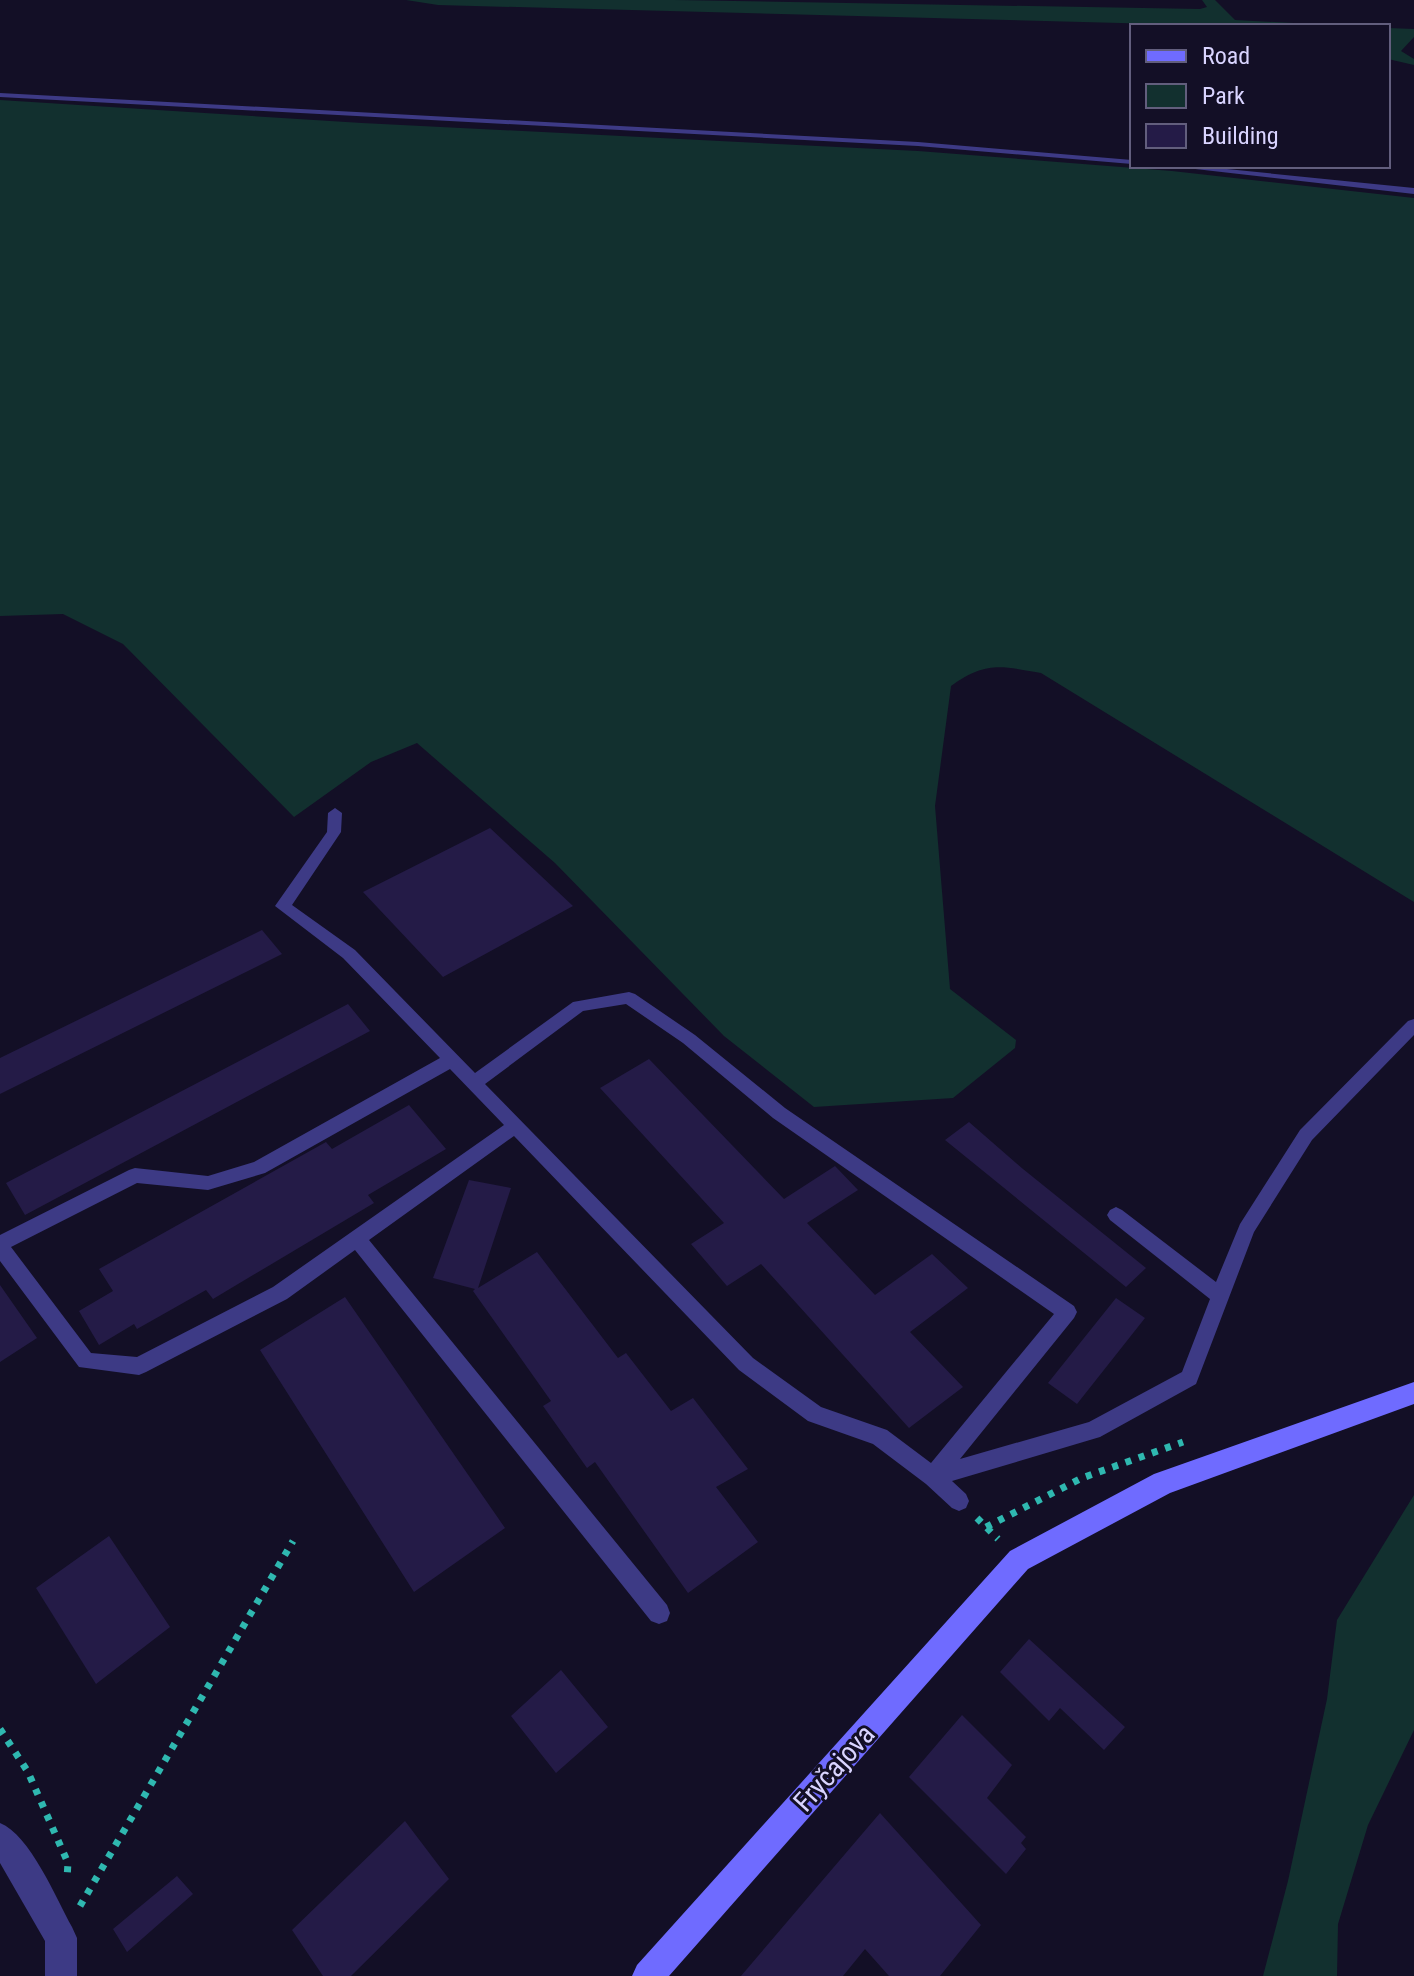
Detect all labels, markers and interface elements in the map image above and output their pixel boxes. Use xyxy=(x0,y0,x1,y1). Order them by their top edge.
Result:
legend xyxy=(1130,24,1390,168)
text: Road xyxy=(1202,42,1250,70)
text: Park xyxy=(1202,82,1245,110)
text: Building xyxy=(1202,122,1279,150)
street label: Fryčajova xyxy=(787,1718,881,1818)

